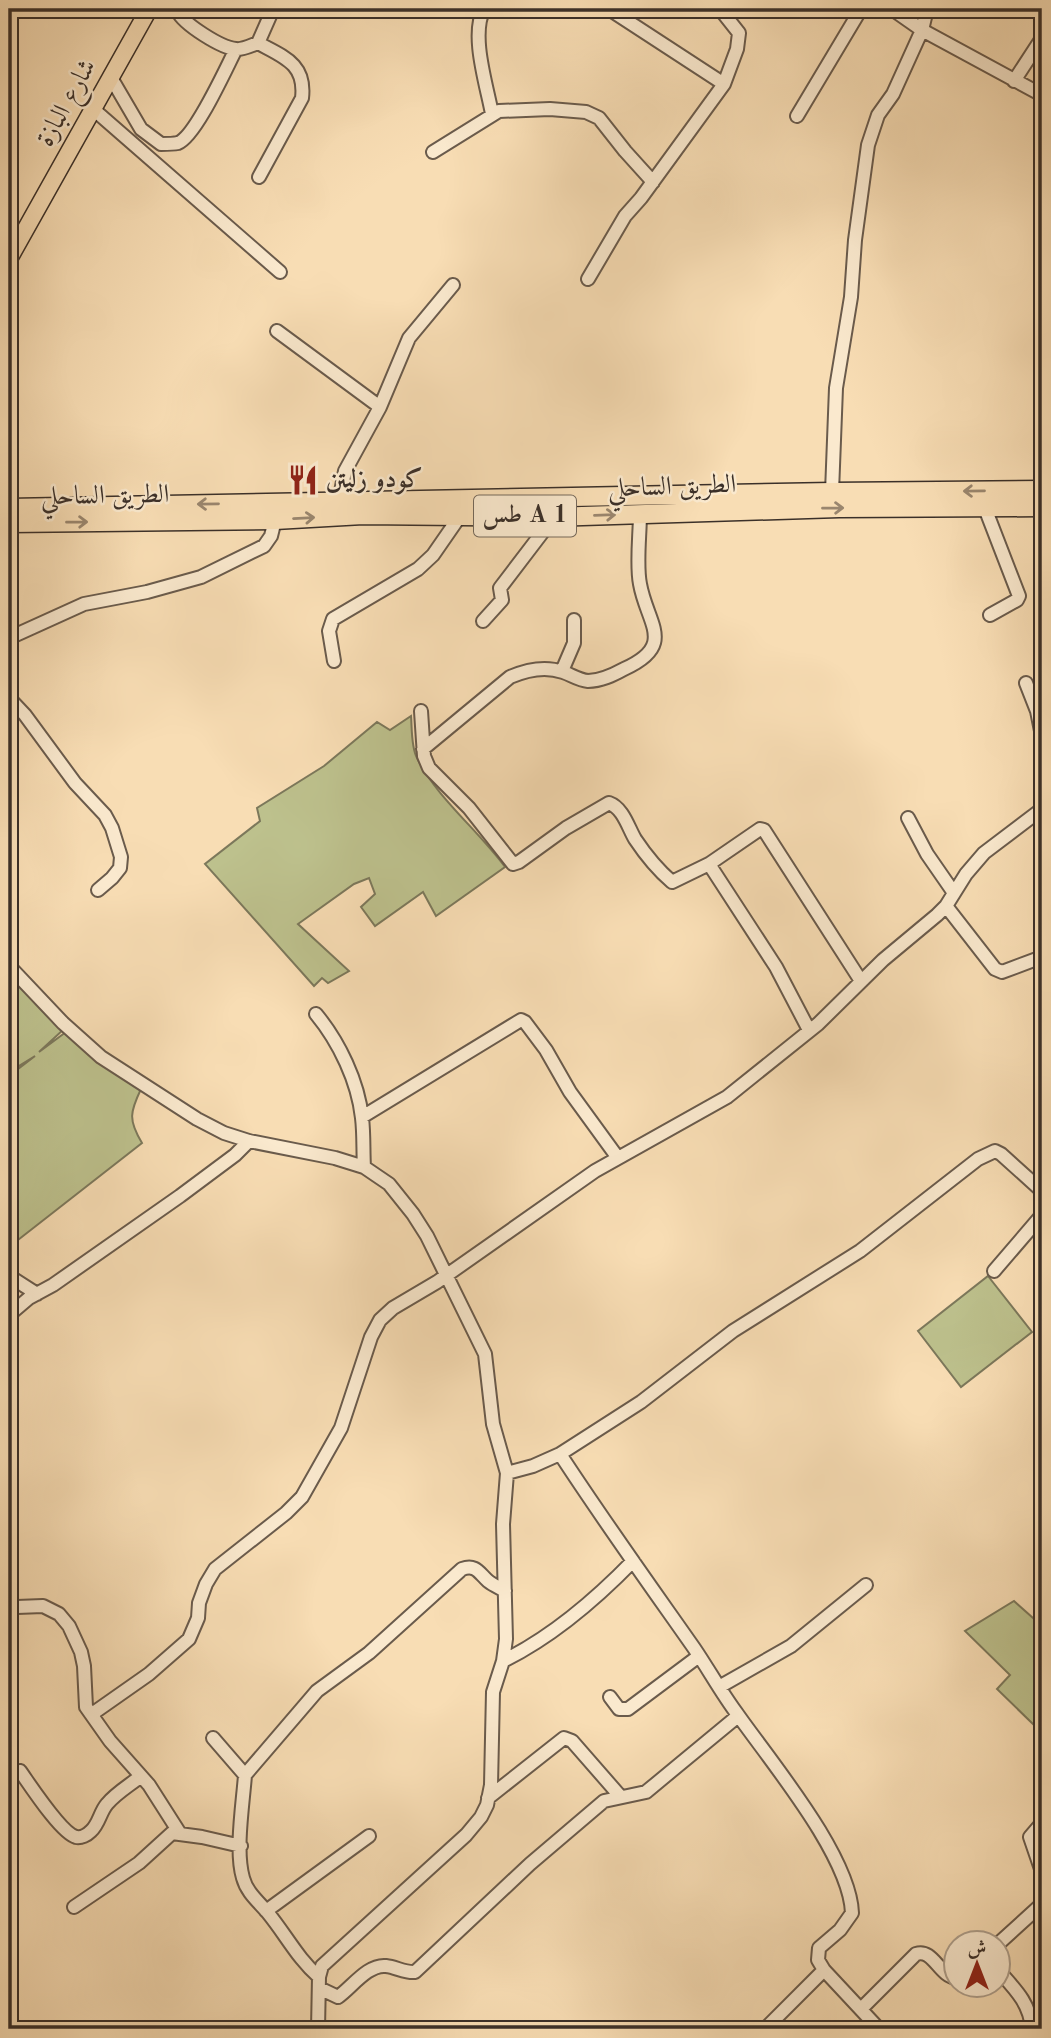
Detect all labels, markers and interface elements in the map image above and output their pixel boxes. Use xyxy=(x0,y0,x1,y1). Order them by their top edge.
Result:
street label: شارع البازة xyxy=(33,55,107,154)
restaurant icon: كودو زليتن xyxy=(286,463,320,497)
place label: كودو زليتن xyxy=(326,466,423,495)
street label: الطريق الساحلي xyxy=(607,472,737,512)
street label: الطريق الساحلي xyxy=(41,482,170,520)
one-way arrow xyxy=(963,485,986,498)
road number: طس A 1 xyxy=(474,495,576,536)
one-way arrow xyxy=(196,498,219,511)
one-way arrow xyxy=(821,501,844,515)
one-way arrow xyxy=(594,508,617,521)
one-way arrow xyxy=(293,511,315,524)
one-way arrow xyxy=(65,515,88,529)
north arrow xyxy=(942,1930,1012,2000)
text: ش xyxy=(968,1940,986,1959)

